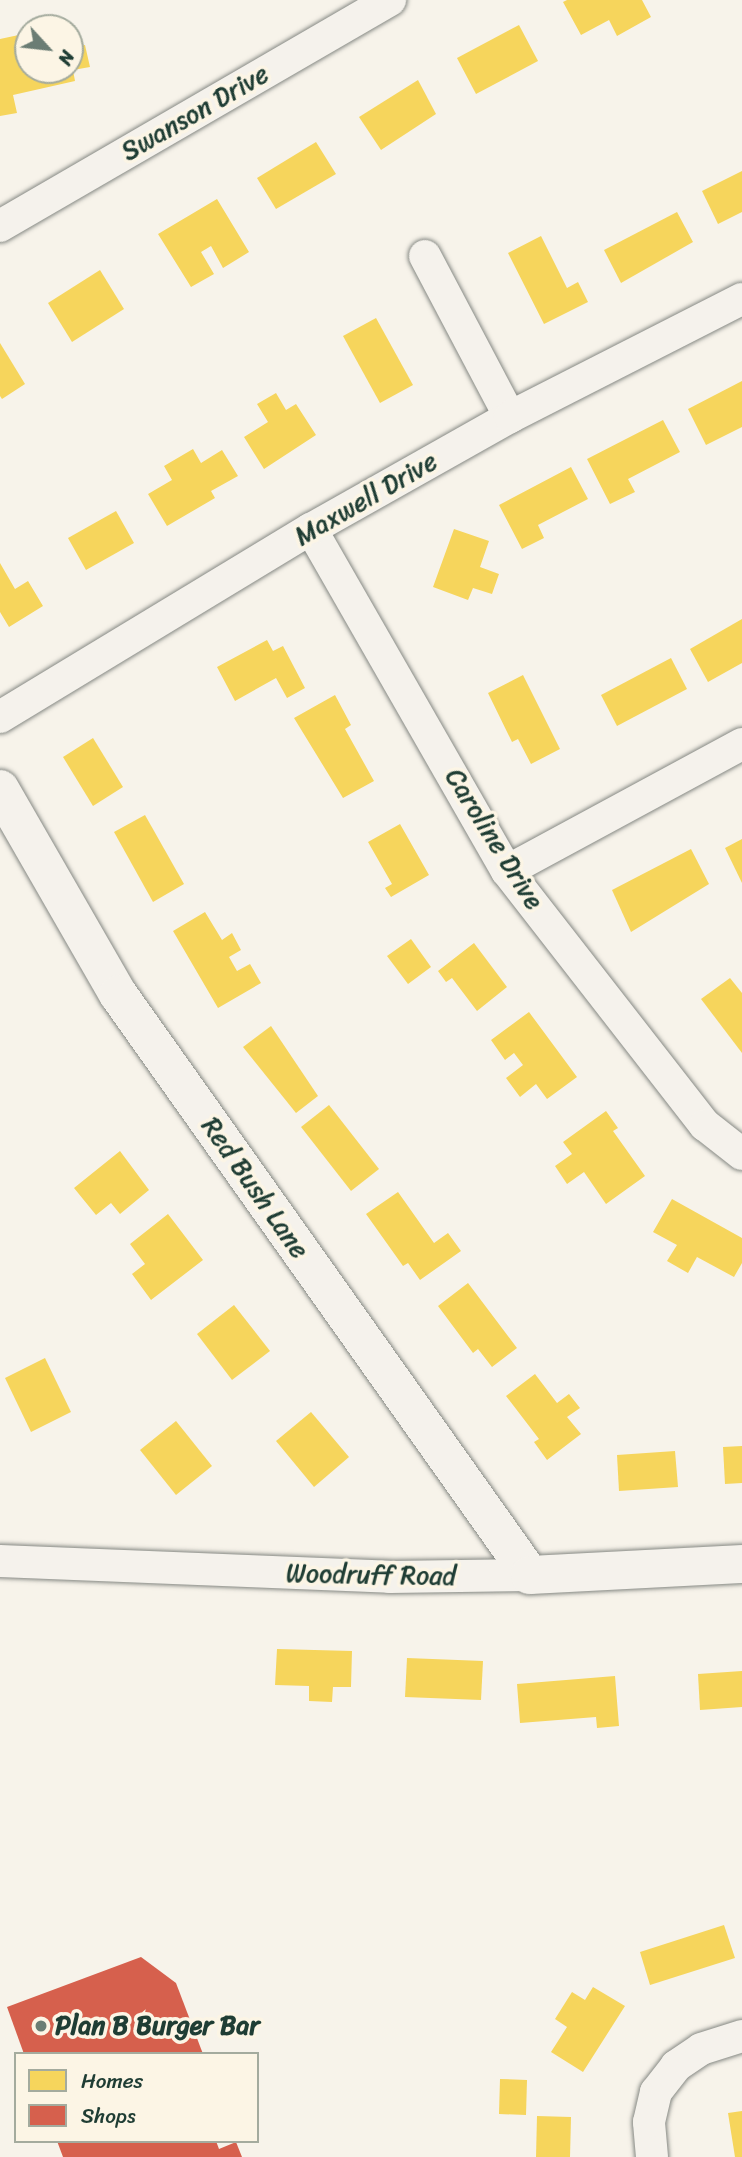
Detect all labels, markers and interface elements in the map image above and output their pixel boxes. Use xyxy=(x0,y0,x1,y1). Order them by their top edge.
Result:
north arrow xyxy=(14,14,84,84)
text: N xyxy=(49,44,84,71)
street label: Swanson Drive xyxy=(116,58,274,168)
street label: Maxwell Drive xyxy=(289,446,443,552)
street label: Caroline Drive xyxy=(438,763,550,915)
street label: Red Bush Lane xyxy=(195,1112,315,1264)
street label: Woodruff Road xyxy=(286,1558,456,1592)
place label: Plan B Burger Bar xyxy=(55,2010,260,2042)
marker: Plan B Burger Bar xyxy=(33,2018,49,2034)
legend xyxy=(14,2052,259,2143)
text: Homes xyxy=(81,2062,143,2100)
text: Shops xyxy=(81,2097,136,2135)

